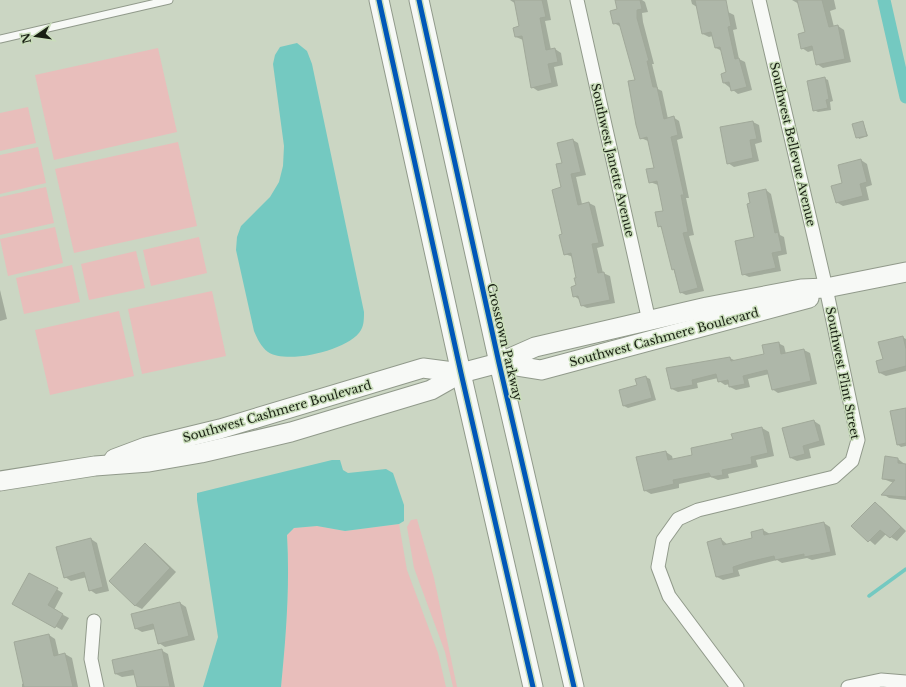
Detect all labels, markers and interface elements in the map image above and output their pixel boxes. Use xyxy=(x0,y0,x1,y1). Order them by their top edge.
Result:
north arrow xyxy=(16,16,56,56)
text: N xyxy=(18,31,34,45)
street label: Southwest Bellevue Avenue xyxy=(767,60,819,228)
street label: Southwest Janette Avenue xyxy=(588,82,638,238)
street label: Crosstown Parkway xyxy=(484,282,526,403)
street label: Southwest Cashmere Boulevard xyxy=(568,304,760,370)
street label: Southwest Flint Street xyxy=(823,305,863,441)
street label: Southwest Cashmere Boulevard xyxy=(181,377,373,445)

